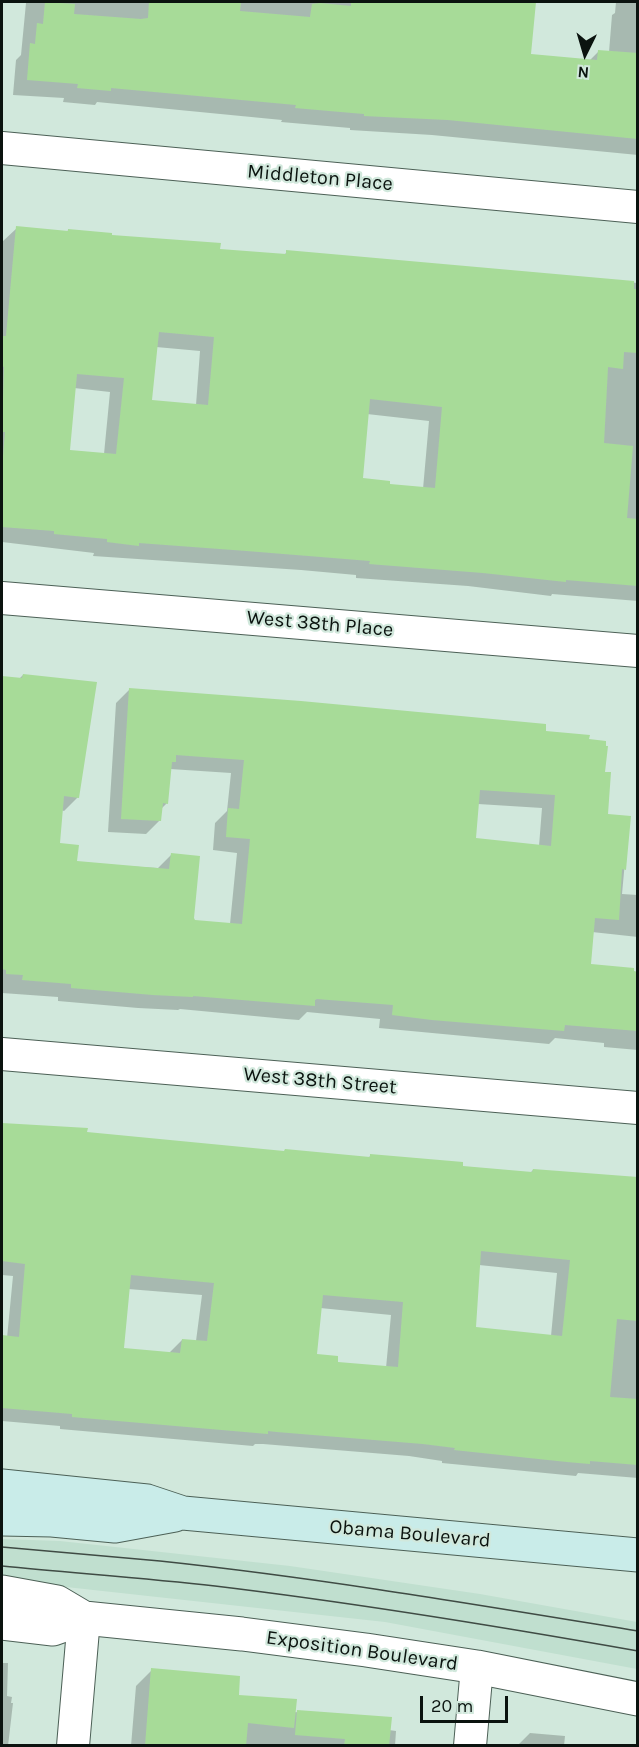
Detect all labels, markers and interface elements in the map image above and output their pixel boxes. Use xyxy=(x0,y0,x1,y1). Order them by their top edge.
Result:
north arrow xyxy=(555,24,615,84)
text: N xyxy=(577,62,590,82)
street label: Middleton Place xyxy=(246,160,394,196)
street label: West 38th Place xyxy=(246,606,394,642)
street label: West 38th Street xyxy=(242,1062,398,1100)
street label: Obama Boulevard xyxy=(328,1515,492,1553)
street label: Exposition Boulevard xyxy=(265,1626,459,1676)
scale bar xyxy=(423,1684,512,1722)
text: 20 m xyxy=(431,1695,473,1717)

